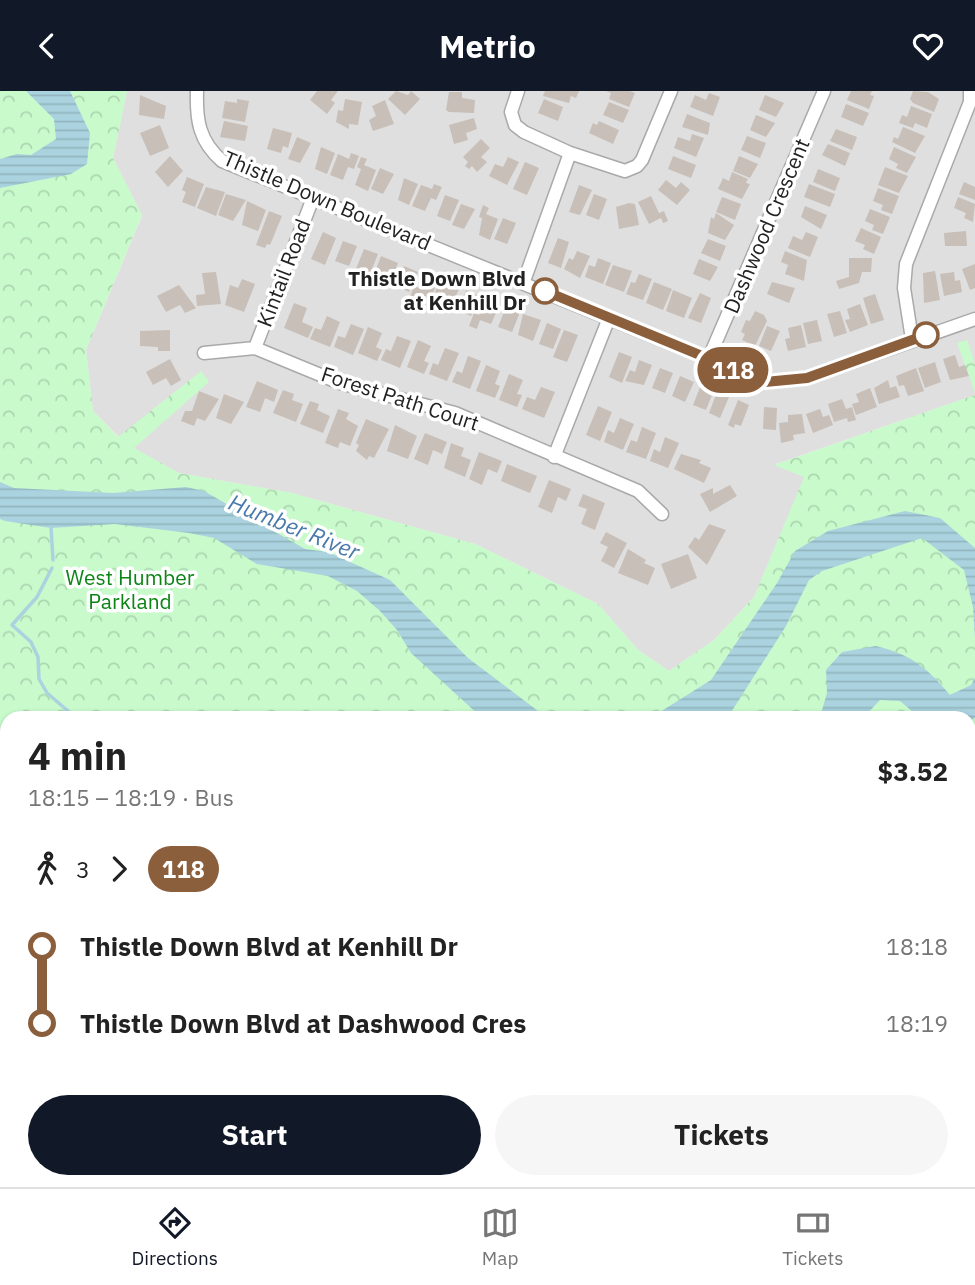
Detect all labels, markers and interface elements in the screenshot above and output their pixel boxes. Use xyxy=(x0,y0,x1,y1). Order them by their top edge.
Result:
text: Metrio xyxy=(439,25,536,67)
icon: back xyxy=(28,27,66,65)
icon: heart xyxy=(909,27,947,65)
street label: Dashwood Crescent xyxy=(717,134,816,317)
street label: Thistle Down Boulevard xyxy=(219,144,436,257)
street label: Kintail Road xyxy=(250,215,316,331)
place label: Thistle Down Blvd at Kenhill Dr xyxy=(348,264,527,316)
marker: Thistle Down Blvd at Kenhill Dr xyxy=(532,278,558,304)
unlabelled marker xyxy=(913,322,939,348)
line badge: 118 xyxy=(693,347,773,393)
text: 118 xyxy=(711,354,755,386)
street label: Forest Path Court xyxy=(318,359,483,437)
water label: Humber River xyxy=(225,486,365,566)
park label: West Humber Parkland xyxy=(66,563,195,615)
text: 4 min xyxy=(28,731,127,780)
text: $3.52 xyxy=(878,754,948,788)
text: 18:15 – 18:19 · Bus xyxy=(28,782,234,812)
icon: walk xyxy=(28,850,66,888)
icon: forward xyxy=(100,850,138,888)
text: 118 xyxy=(162,853,205,885)
text: 3 xyxy=(76,854,90,884)
text: Thistle Down Blvd at Kenhill Dr xyxy=(80,929,458,963)
text: 18:18 xyxy=(886,931,948,961)
text: Thistle Down Blvd at Dashwood Cres xyxy=(80,1006,526,1040)
text: 18:19 xyxy=(886,1008,948,1038)
button: Start xyxy=(28,1095,481,1175)
button: Tickets xyxy=(495,1095,948,1175)
tab: Directions xyxy=(132,1204,218,1270)
tab: Map xyxy=(481,1204,519,1270)
tab: Tickets xyxy=(782,1204,843,1270)

